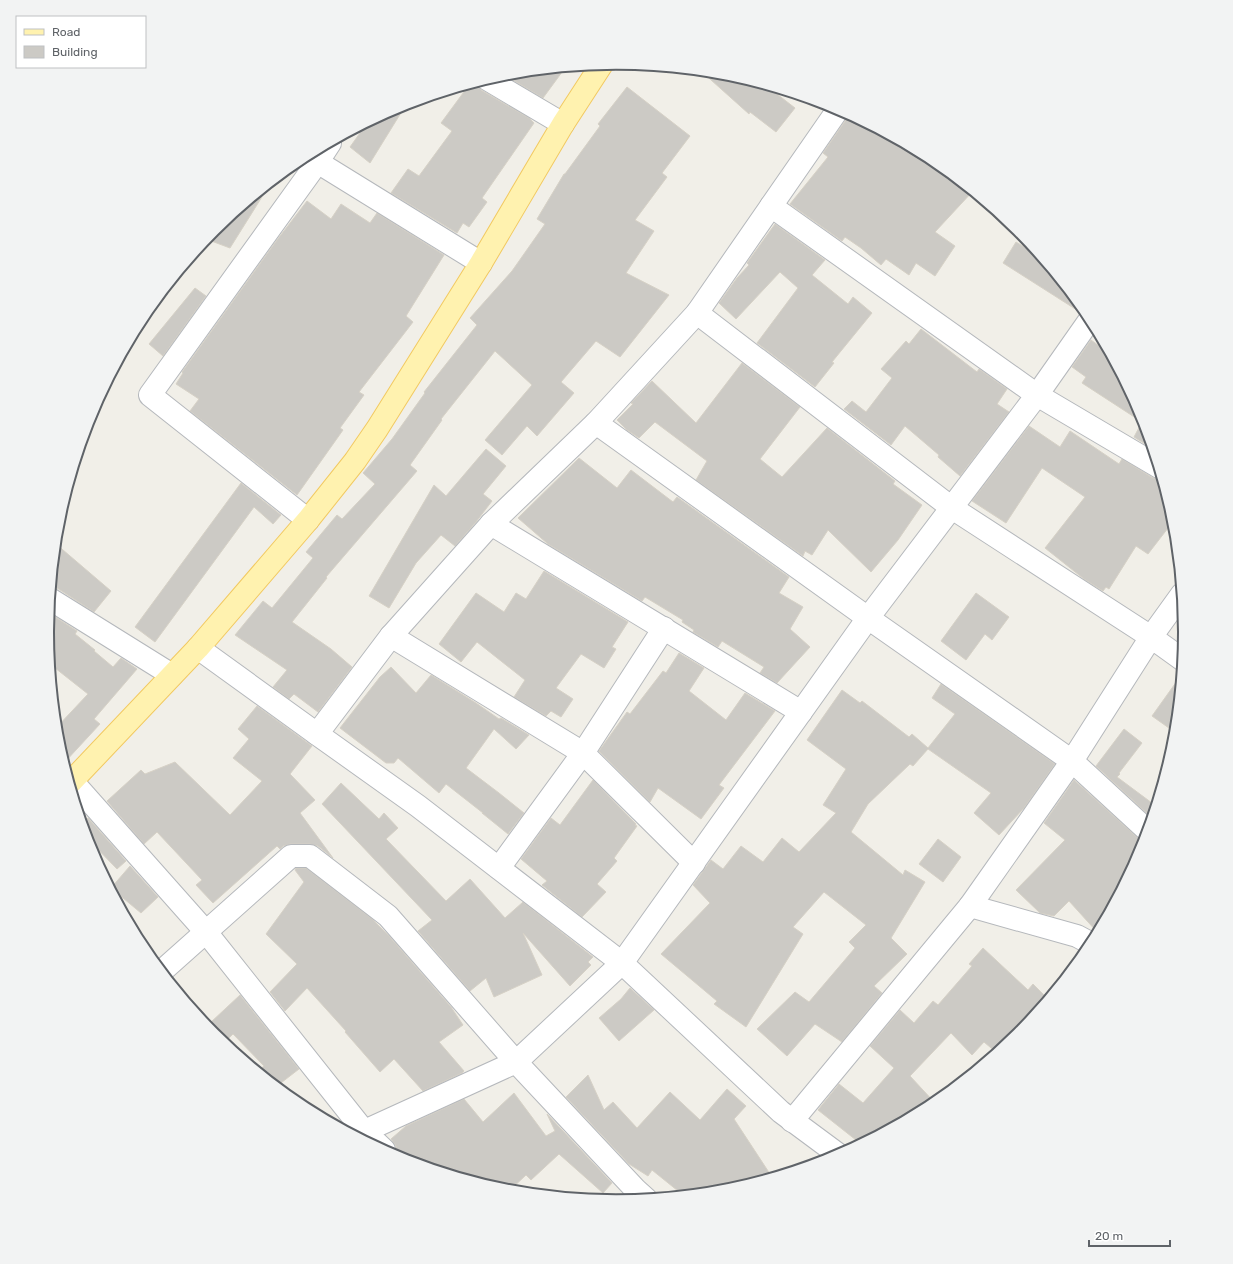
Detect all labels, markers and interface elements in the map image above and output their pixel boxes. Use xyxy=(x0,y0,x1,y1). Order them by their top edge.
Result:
legend xyxy=(16,16,146,68)
text: Road xyxy=(52,25,80,39)
text: Building xyxy=(52,45,98,59)
scale bar xyxy=(1089,1222,1170,1248)
text: 20 m xyxy=(1095,1229,1123,1243)

